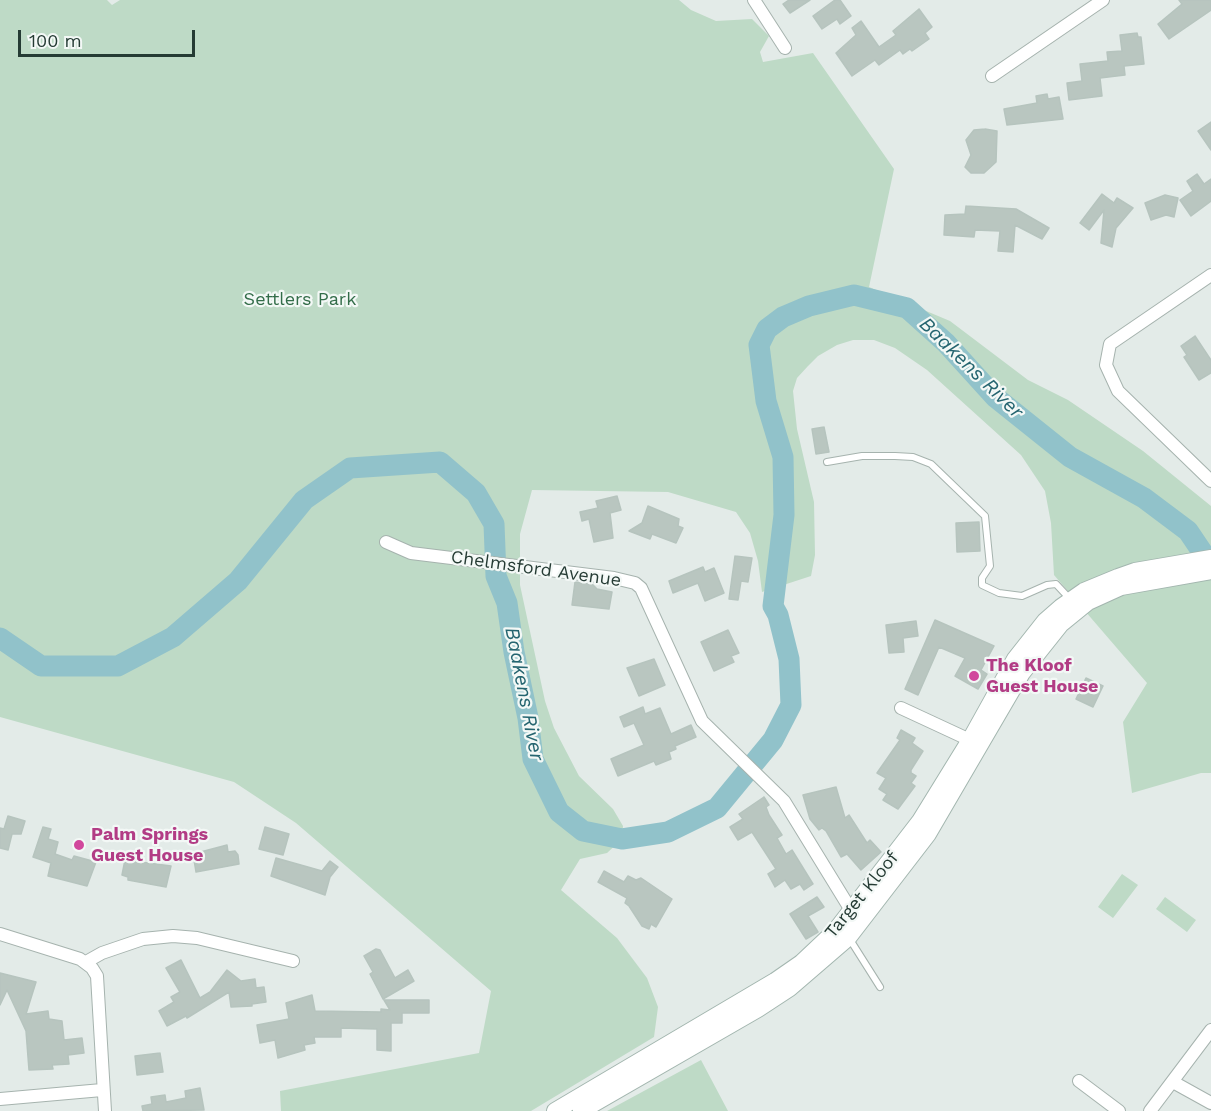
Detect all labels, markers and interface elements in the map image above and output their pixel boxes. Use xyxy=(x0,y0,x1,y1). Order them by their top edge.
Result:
scale bar xyxy=(21,18,198,56)
text: 100 m xyxy=(29,30,82,51)
park label: Settlers Park xyxy=(244,289,356,311)
water label: Baakens River xyxy=(914,312,1028,424)
street label: Chelmsford Avenue xyxy=(449,546,623,592)
water label: Baakens River xyxy=(499,625,549,763)
place label: The Kloof Guest House xyxy=(986,655,1098,698)
marker: The Kloof Guest House xyxy=(967,669,981,683)
place label: Palm Springs Guest House xyxy=(91,824,208,866)
marker: Palm Springs Guest House xyxy=(72,838,86,852)
street label: Target Kloof xyxy=(820,847,904,943)

